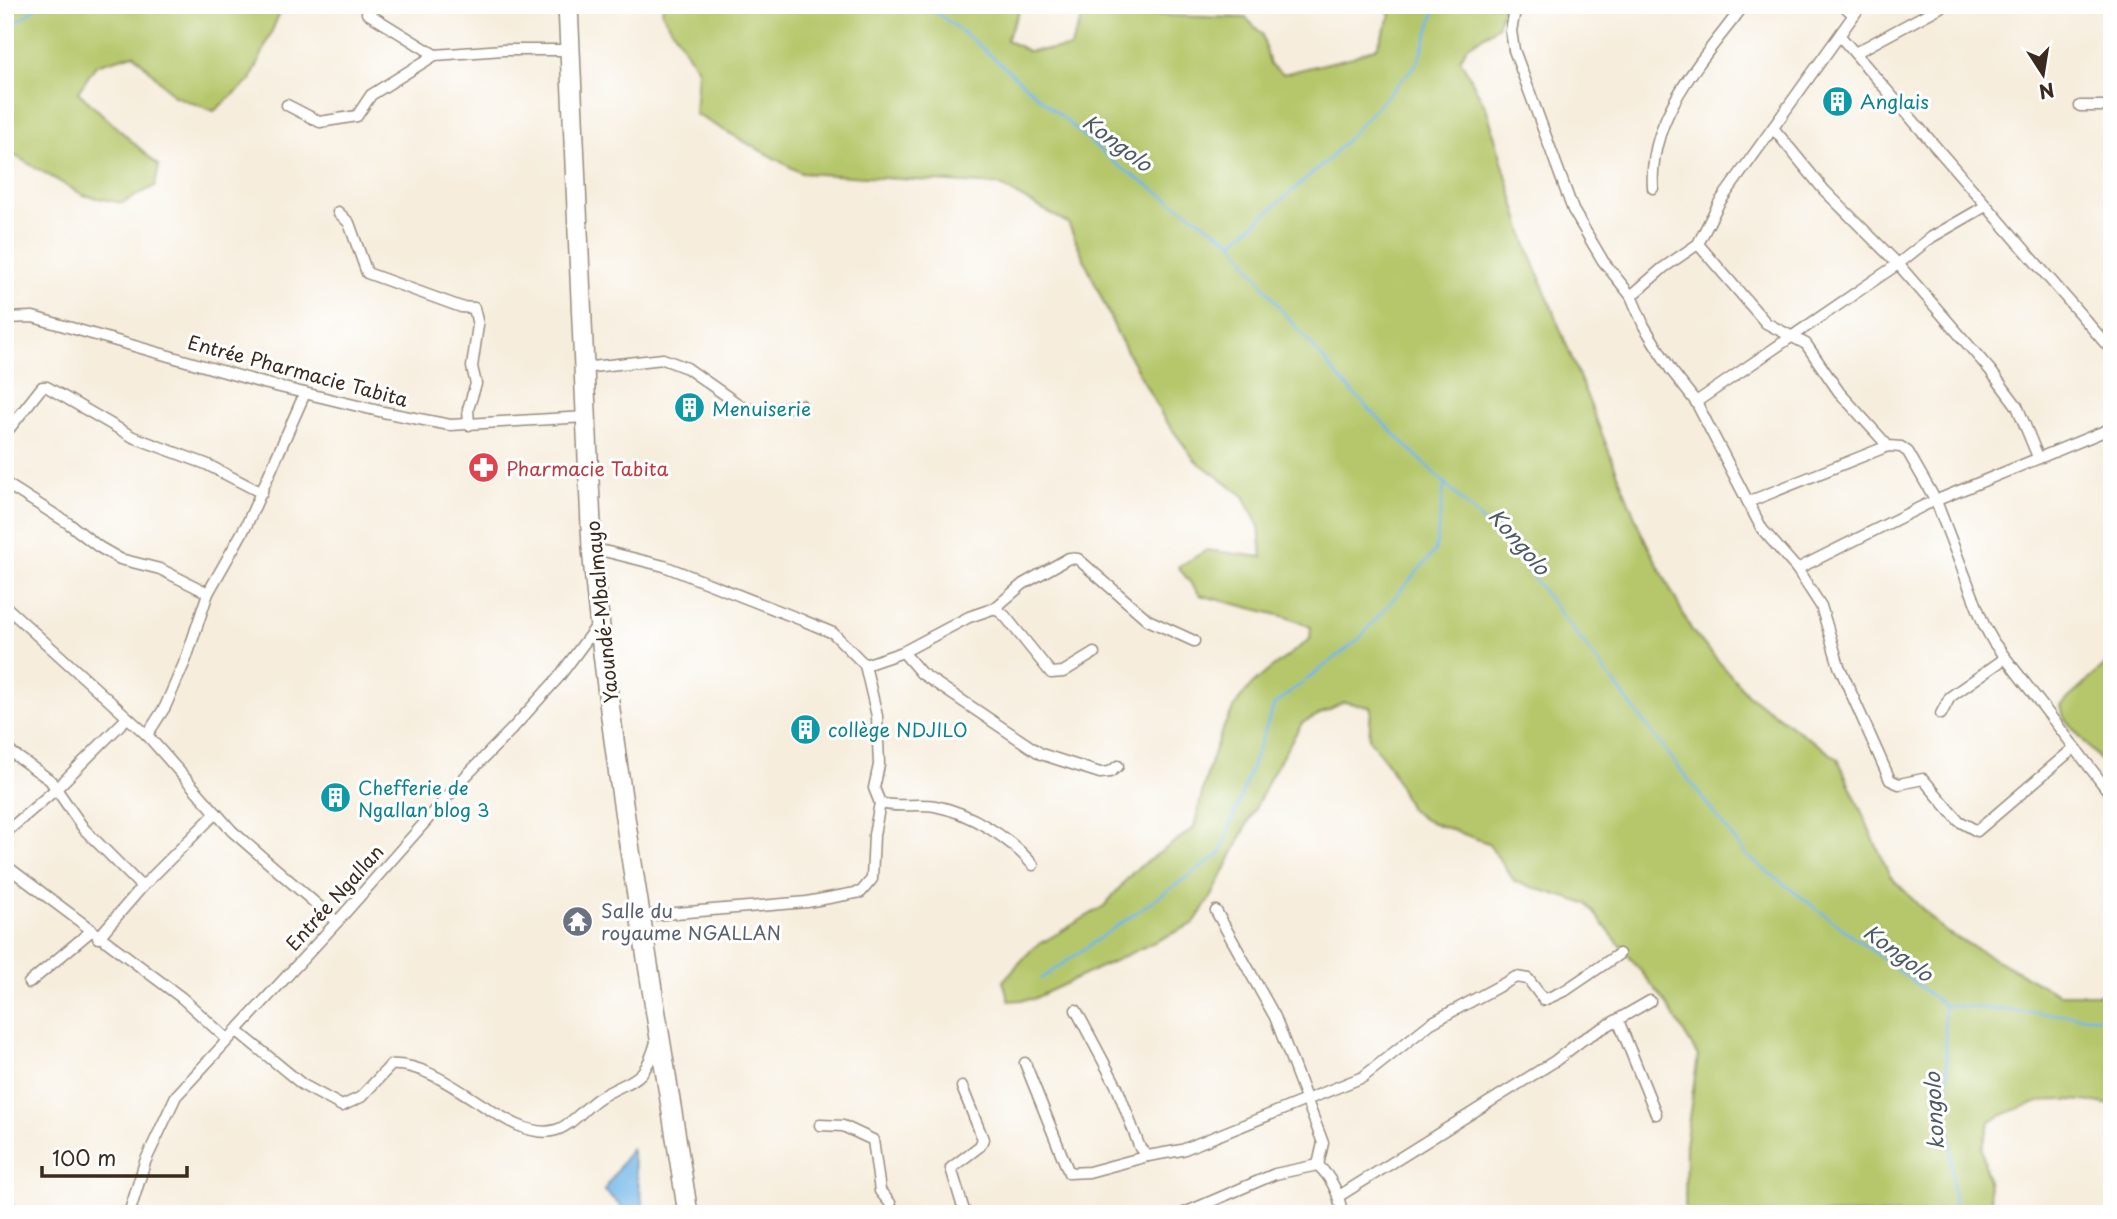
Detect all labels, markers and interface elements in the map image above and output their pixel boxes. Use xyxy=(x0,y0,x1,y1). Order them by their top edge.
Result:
north arrow xyxy=(2008,38,2078,108)
text: N xyxy=(2036,76,2057,107)
building icon: Anglais xyxy=(1820,84,1854,118)
place label: Anglais xyxy=(1860,87,1929,115)
water label: Kongolo xyxy=(1077,105,1160,179)
street label: Entrée Pharmacie Tabita xyxy=(185,327,411,413)
building icon: Menuiserie xyxy=(672,391,706,425)
place label: Menuiserie xyxy=(712,394,811,422)
pharmacy icon: Pharmacie Tabita xyxy=(466,451,500,485)
place label: Pharmacie Tabita xyxy=(506,454,668,482)
water label: Kongolo xyxy=(1482,500,1559,582)
street label: Yaoundé-Mbalmayo xyxy=(578,519,624,705)
building icon: collège NDJILO xyxy=(788,712,822,746)
place label: collège NDJILO xyxy=(828,715,968,743)
place label: Chefferie de Ngallan blog 3 xyxy=(358,773,490,823)
building icon: Chefferie de Ngallan blog 3 xyxy=(318,781,352,815)
street label: Entrée Ngallan xyxy=(279,838,389,956)
place label: Salle du royaume NGALLAN xyxy=(601,896,781,946)
temple icon: Salle du royaume NGALLAN xyxy=(561,904,595,938)
water label: Kongolo xyxy=(1858,915,1941,989)
water label: kongolo xyxy=(1915,1070,1951,1151)
scale bar xyxy=(42,1135,187,1179)
text: 100 m xyxy=(52,1141,116,1173)

